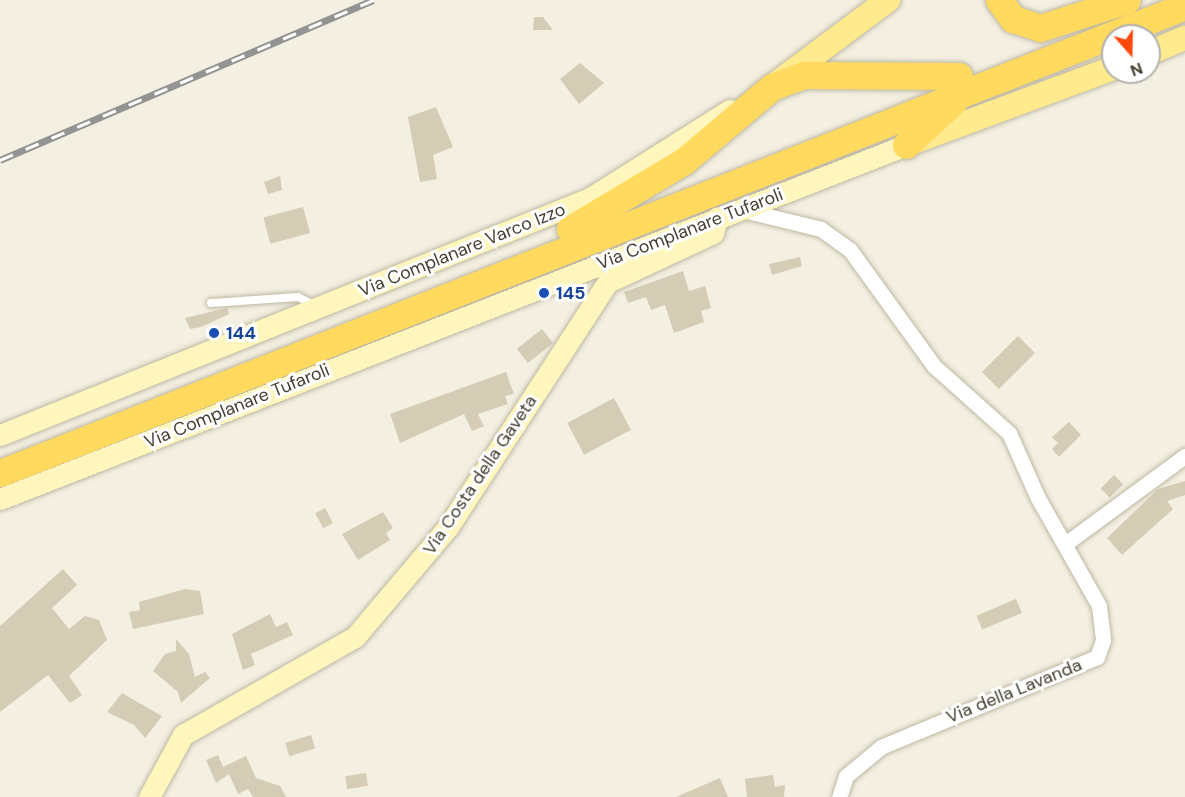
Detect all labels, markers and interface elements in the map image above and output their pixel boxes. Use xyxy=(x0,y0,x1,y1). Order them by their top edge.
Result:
north arrow xyxy=(1101,24,1161,84)
text: N xyxy=(1128,58,1146,81)
street label: Via Complanare Tufaroli xyxy=(594,184,786,274)
street label: Via Complanare Varco Izzo xyxy=(355,199,569,301)
place label: 145 xyxy=(556,282,585,304)
marker: 145 xyxy=(537,286,551,300)
place label: 144 xyxy=(226,322,256,344)
marker: 144 xyxy=(207,326,221,340)
street label: Via Complanare Tufaroli xyxy=(141,359,333,453)
street label: Via Costa della Gaveta xyxy=(419,391,541,559)
street label: Via della Lavanda xyxy=(943,654,1085,728)

